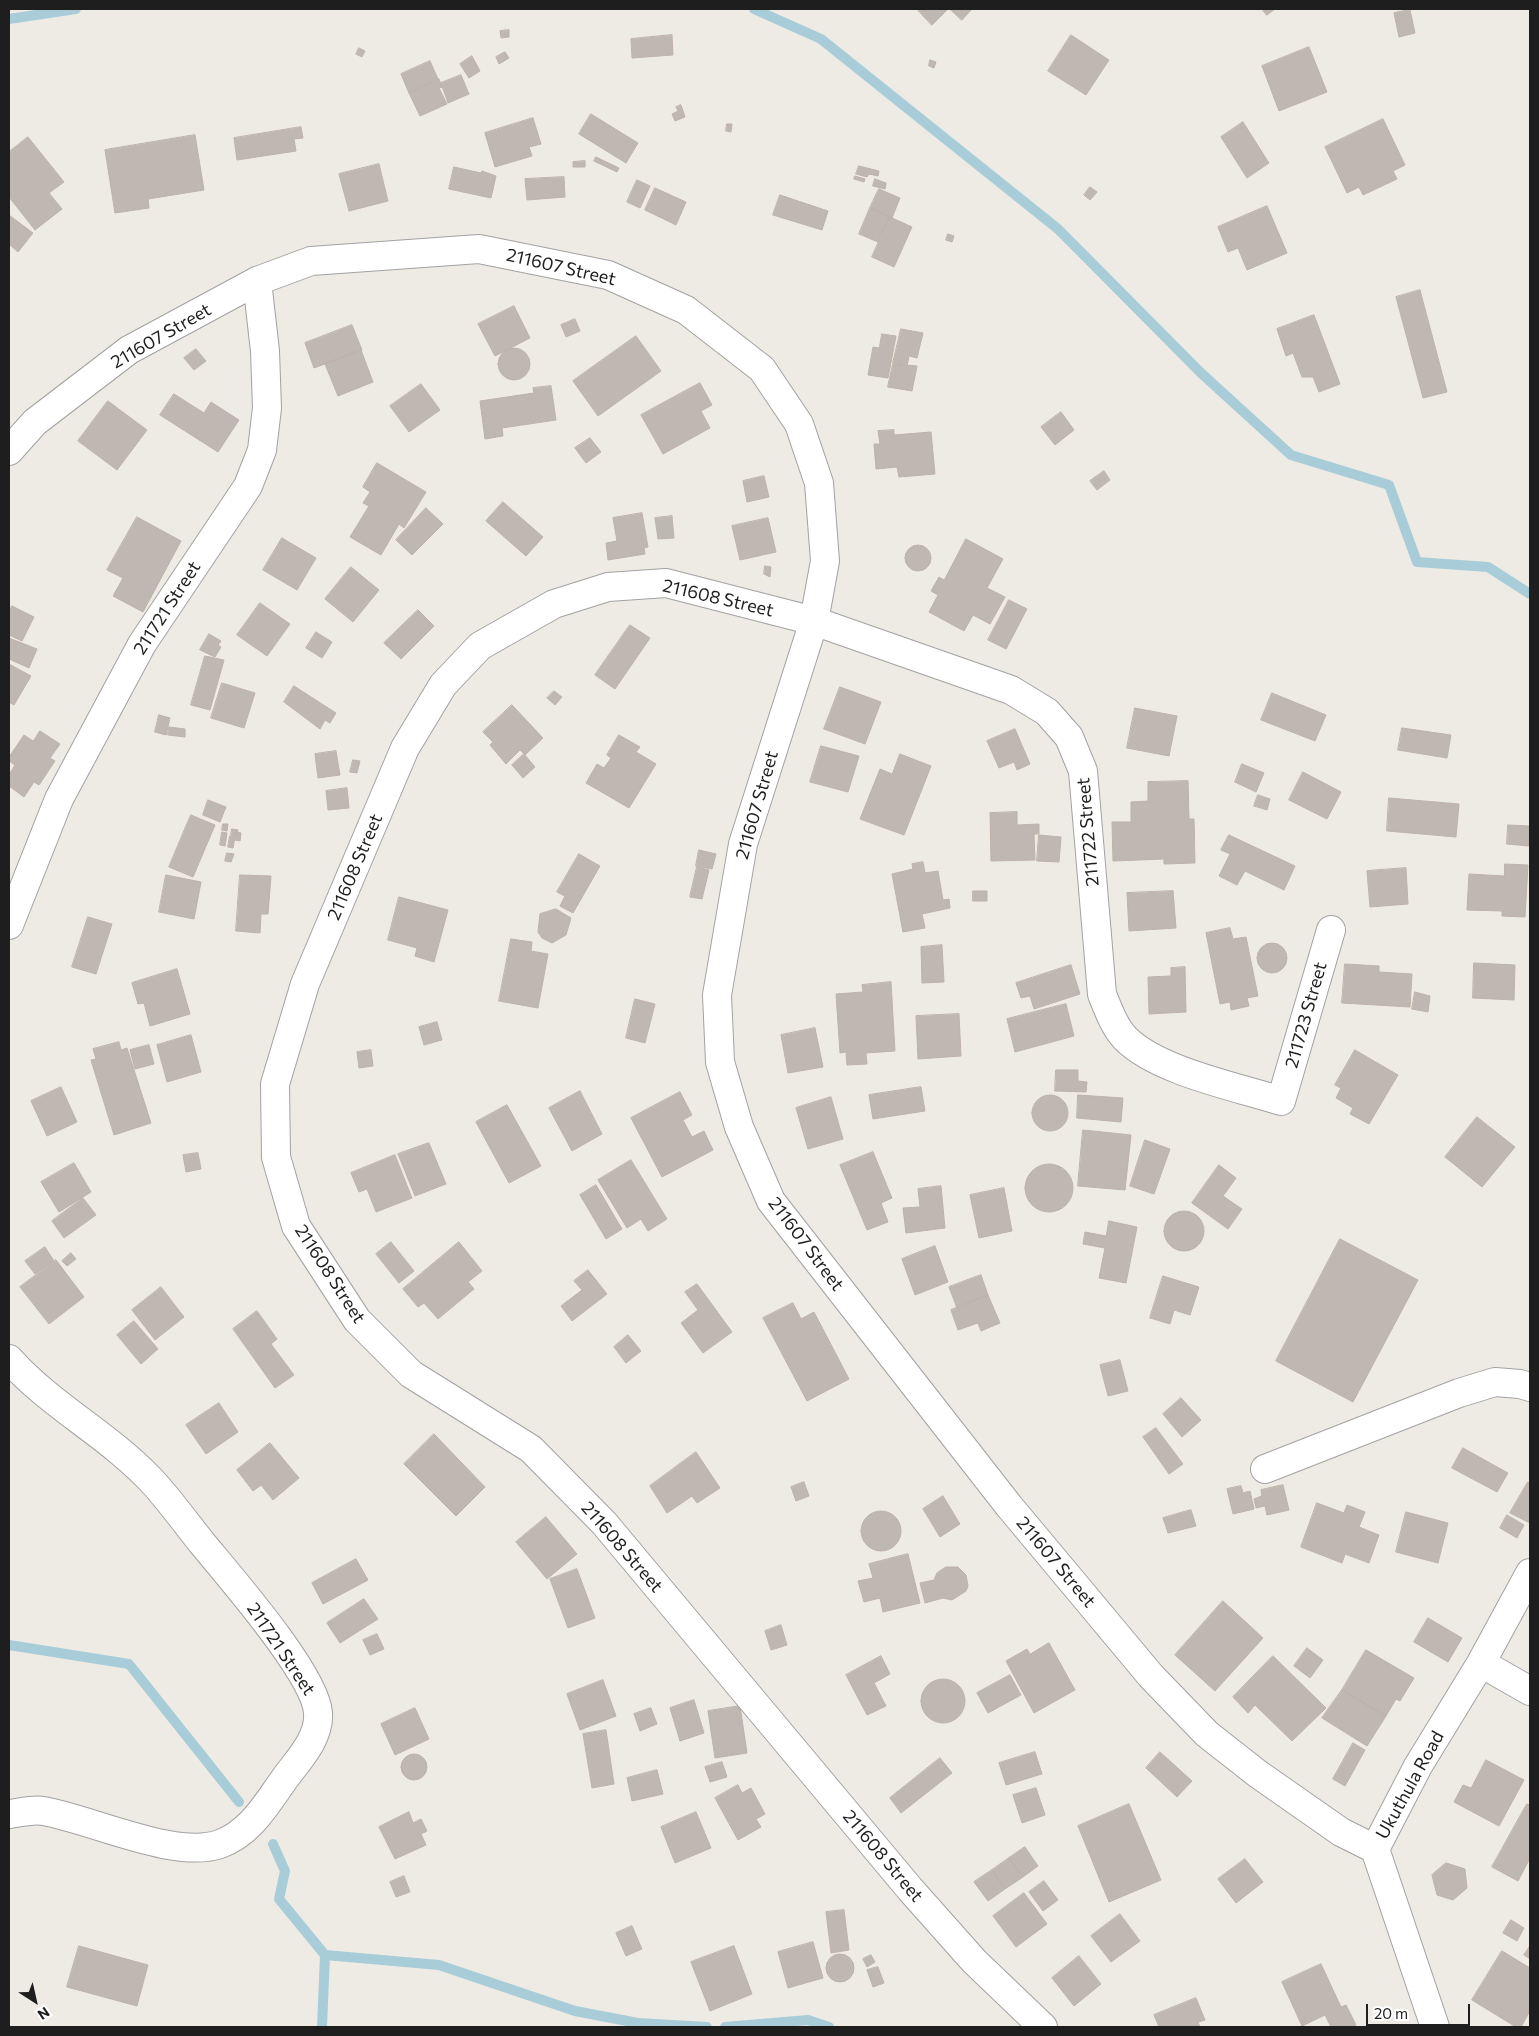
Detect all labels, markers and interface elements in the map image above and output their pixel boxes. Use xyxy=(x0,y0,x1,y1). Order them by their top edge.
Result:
street label: 211607 Street xyxy=(504,244,618,290)
street label: 211607 Street xyxy=(107,299,215,373)
street label: 211721 Street xyxy=(129,557,205,659)
street label: 211608 Street xyxy=(660,575,776,621)
street label: 211607 Street xyxy=(731,748,783,862)
street label: 211722 Street xyxy=(1072,777,1104,887)
street label: 211608 Street xyxy=(323,811,387,923)
street label: 211723 Street xyxy=(1281,959,1331,1071)
street label: 211607 Street xyxy=(764,1193,848,1295)
street label: 211608 Street xyxy=(290,1221,370,1327)
street label: 211608 Street xyxy=(577,1497,667,1597)
street label: 211607 Street xyxy=(1012,1512,1100,1612)
street label: 211721 Street xyxy=(242,1599,320,1699)
street label: Ukuthula Road xyxy=(1371,1727,1449,1843)
street label: 211608 Street xyxy=(838,1806,928,1906)
north arrow xyxy=(10,1976,60,2026)
scale bar xyxy=(1369,1994,1473,2026)
text: N xyxy=(35,2004,53,2024)
text: 20 m xyxy=(1374,2004,1408,2022)

